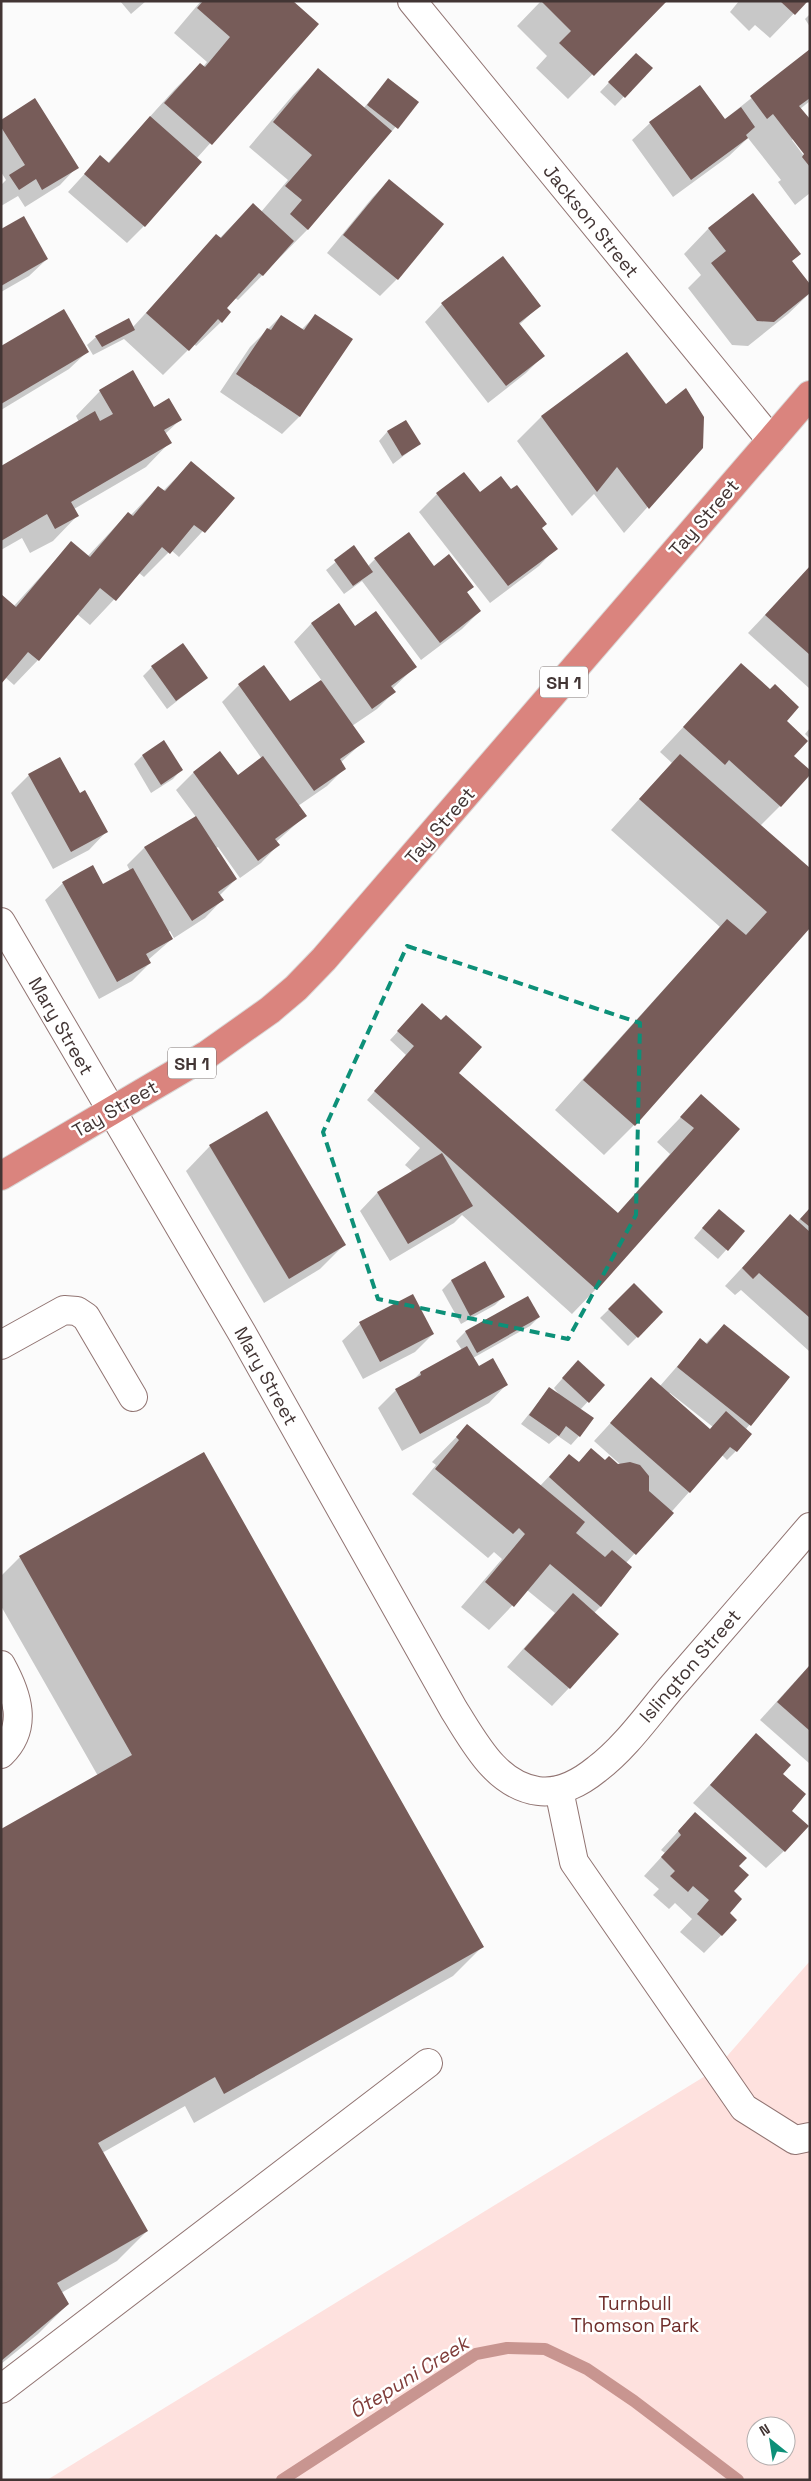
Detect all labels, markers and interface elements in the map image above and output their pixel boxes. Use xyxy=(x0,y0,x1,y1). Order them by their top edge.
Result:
street label: Jackson Street xyxy=(537,159,645,283)
street label: Tay Street xyxy=(663,474,745,562)
road number: SH 1 xyxy=(540,666,588,698)
street label: Tay Street xyxy=(399,782,481,870)
street label: Mary Street xyxy=(23,973,99,1079)
road number: SH 1 xyxy=(168,1048,216,1078)
street label: Tay Street xyxy=(68,1074,162,1144)
street label: Mary Street xyxy=(229,1322,303,1430)
street label: Islington Street xyxy=(634,1604,746,1728)
park label: Turnbull Thomson Park xyxy=(571,2291,699,2338)
water label: Ōtepuni Creek xyxy=(344,2329,475,2424)
north arrow xyxy=(746,2416,796,2466)
text: N xyxy=(756,2420,773,2440)

